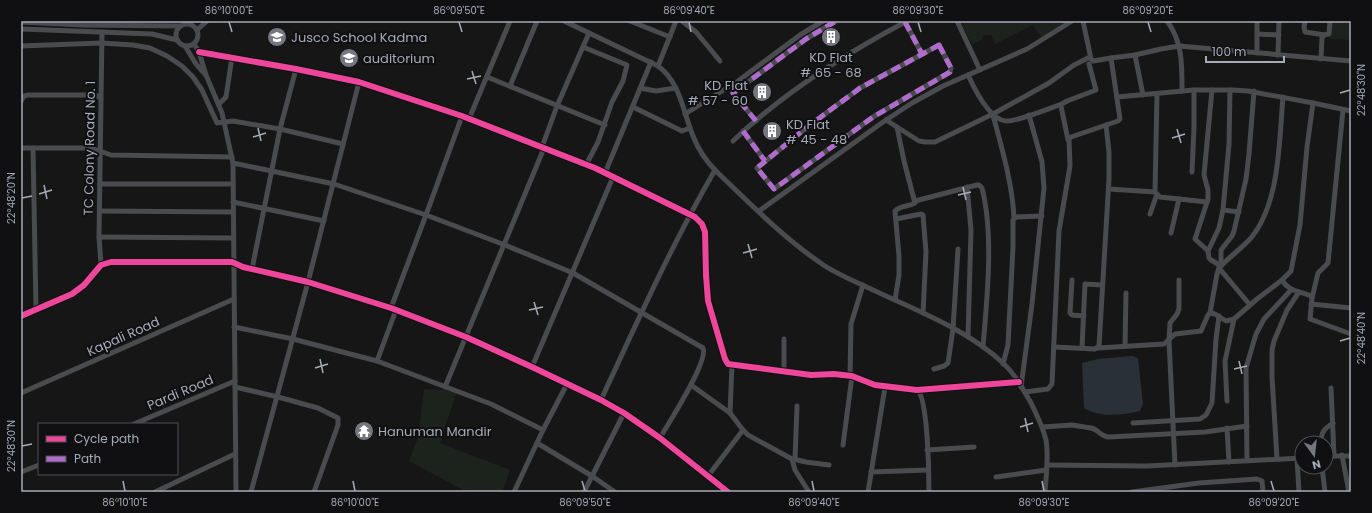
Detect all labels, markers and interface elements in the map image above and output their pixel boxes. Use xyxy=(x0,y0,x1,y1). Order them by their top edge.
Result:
text: 86°10'00"E xyxy=(205,3,253,18)
text: 86°09'50"E xyxy=(433,3,485,18)
text: 86°09'40"E xyxy=(663,3,715,18)
text: 86°09'30"E xyxy=(892,3,944,18)
text: 86°09'20"E xyxy=(1122,3,1174,18)
school or university icon: Jusco School Kadma xyxy=(266,26,288,48)
building icon: KD Flat # 65 - 68 xyxy=(820,26,842,48)
place label: Jusco School Kadma xyxy=(291,28,427,47)
scale bar xyxy=(1206,38,1284,64)
text: 100 m xyxy=(1212,43,1246,60)
school or university icon: auditorium xyxy=(338,47,360,69)
place label: KD Flat # 65 - 68 xyxy=(800,48,862,82)
place label: auditorium xyxy=(363,49,435,68)
text: 22°48'30"N xyxy=(1354,64,1369,116)
place label: KD Flat # 57 - 60 xyxy=(688,76,748,110)
street label: TC Colony Road No. 1 xyxy=(79,81,100,215)
building icon: KD Flat # 57 - 60 xyxy=(751,81,773,103)
place label: KD Flat # 45 - 48 xyxy=(786,115,847,149)
building icon: KD Flat # 45 - 48 xyxy=(761,120,783,142)
text: 22°48'20"N xyxy=(4,172,19,224)
street label: Kapali Road xyxy=(84,312,163,361)
text: 22°48'40"N xyxy=(1354,312,1369,364)
street label: Pardi Road xyxy=(144,370,216,415)
text: 22°48'30"N xyxy=(4,420,19,472)
temple icon: Hanuman Mandir xyxy=(353,420,375,442)
place label: Hanuman Mandir xyxy=(378,422,492,441)
legend xyxy=(38,423,178,475)
text: Cycle path xyxy=(74,430,139,447)
north arrow xyxy=(1294,435,1334,475)
text: Path xyxy=(74,450,101,467)
text: N xyxy=(1311,456,1323,473)
text: 86°10'10"E xyxy=(102,495,148,510)
text: 86°10'00"E xyxy=(331,495,379,510)
text: 86°09'50"E xyxy=(559,495,611,510)
text: 86°09'40"E xyxy=(788,495,840,510)
text: 86°09'30"E xyxy=(1018,495,1070,510)
text: 86°09'20"E xyxy=(1248,495,1300,510)

